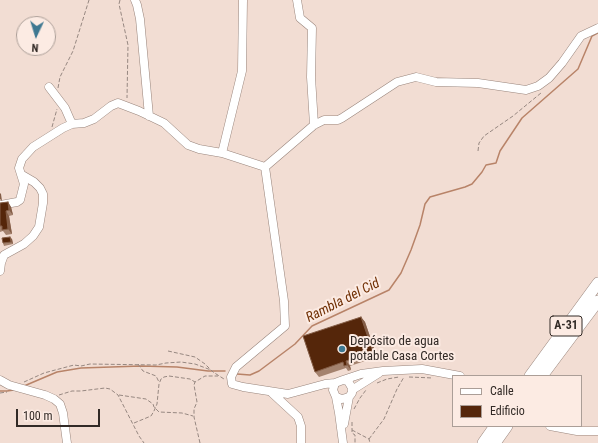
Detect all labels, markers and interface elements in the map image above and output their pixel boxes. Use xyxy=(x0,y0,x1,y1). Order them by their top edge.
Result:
north arrow xyxy=(16,16,56,56)
text: N xyxy=(31,41,39,54)
water label: Rambla del Cid xyxy=(303,275,383,327)
road number: A-31 xyxy=(550,316,582,336)
place label: Depósito de agua potable Casa Cortes xyxy=(350,334,454,365)
marker: Depósito de agua potable Casa Cortes xyxy=(337,344,347,354)
legend xyxy=(452,375,582,427)
text: Calle xyxy=(490,384,514,398)
scale bar xyxy=(18,401,102,427)
text: Edificio xyxy=(490,404,525,418)
text: 100 m xyxy=(23,409,53,423)

